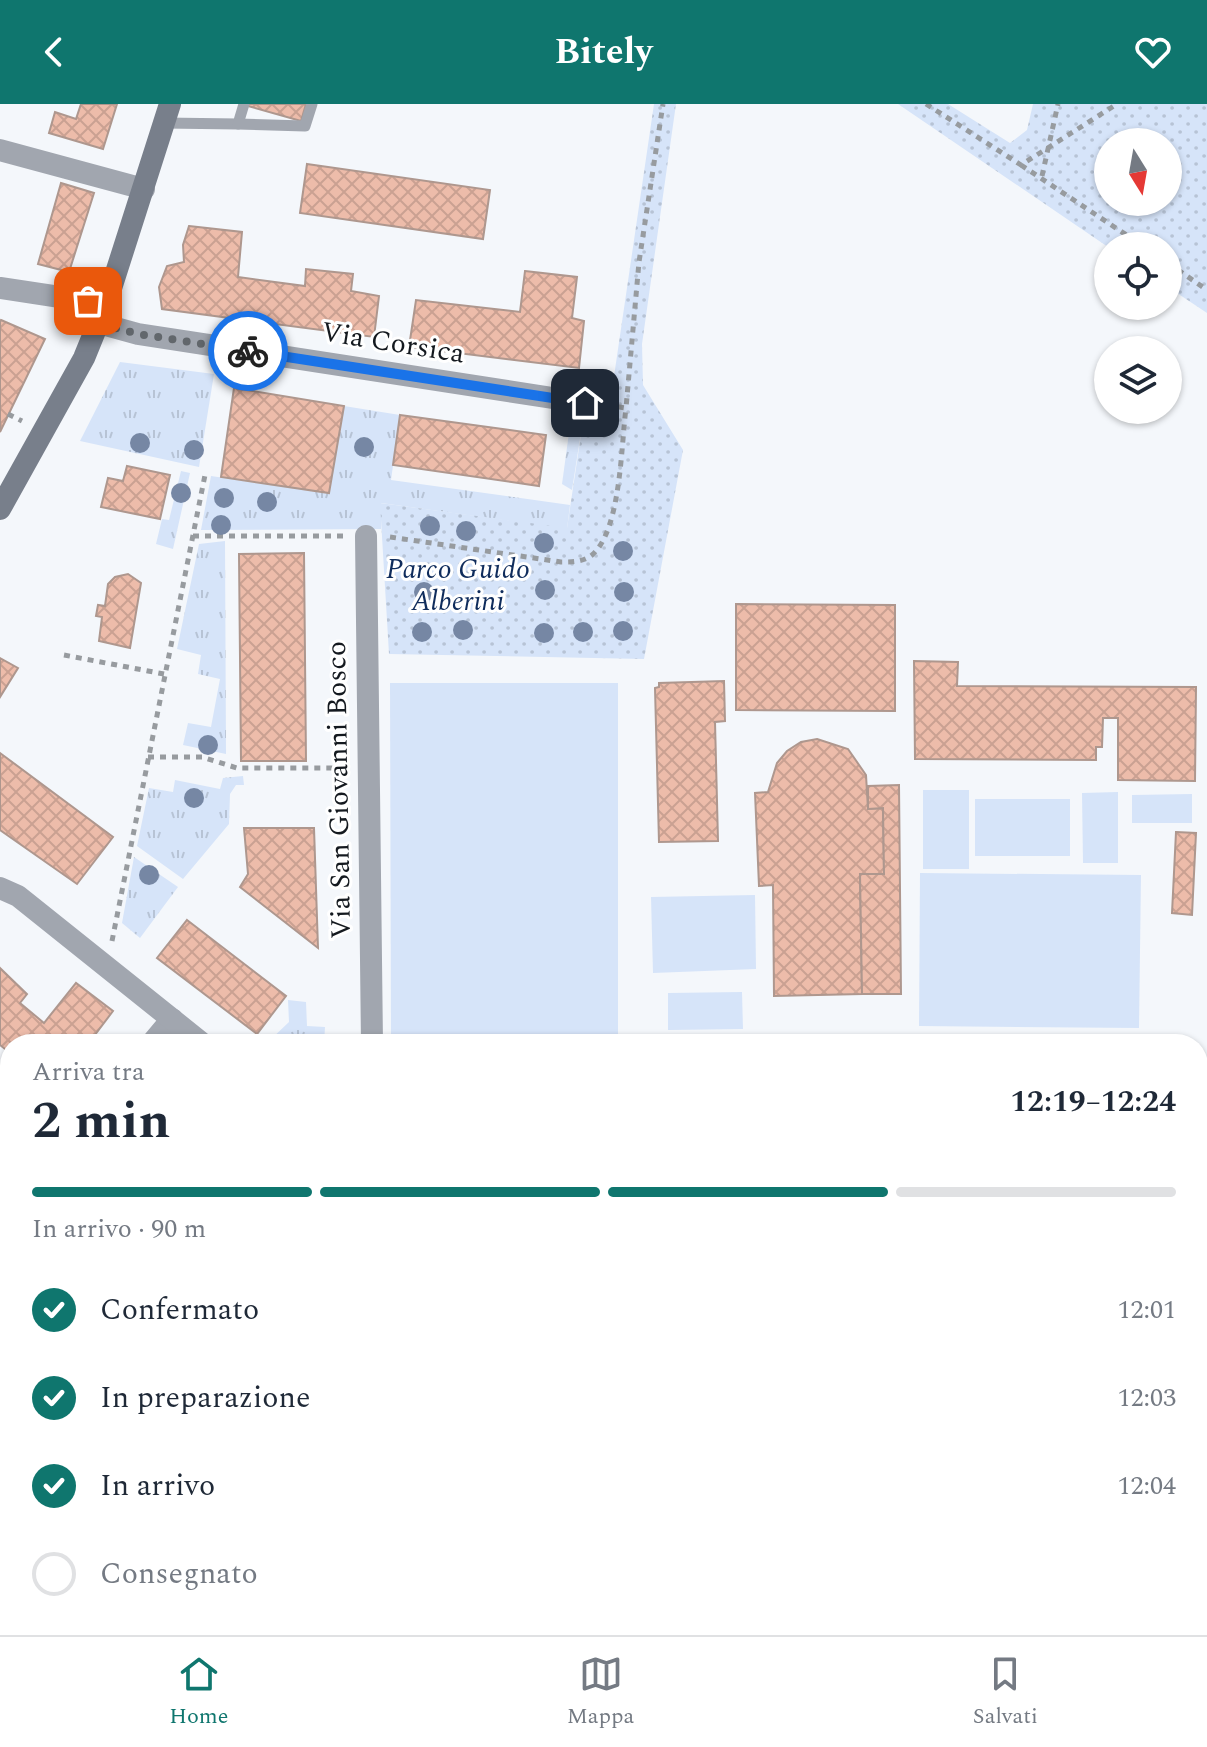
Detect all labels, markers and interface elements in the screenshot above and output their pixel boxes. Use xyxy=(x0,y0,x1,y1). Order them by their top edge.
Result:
text: Bitely xyxy=(555,25,652,80)
icon: back xyxy=(32,30,76,74)
icon: heart xyxy=(1131,30,1175,74)
north arrow xyxy=(1094,128,1182,216)
map controls xyxy=(1094,128,1182,424)
button: locate xyxy=(1094,232,1182,320)
pin xyxy=(54,267,122,335)
icon: bag xyxy=(66,279,110,323)
street label: Via Corsica xyxy=(318,310,468,376)
courier xyxy=(208,311,288,391)
icon: bike xyxy=(226,329,270,373)
button: layers xyxy=(1094,336,1182,424)
pin xyxy=(551,369,619,437)
icon: home xyxy=(563,381,607,425)
park label: Parco Guido Alberini xyxy=(386,548,530,623)
street label: Via San Giovanni Bosco xyxy=(315,641,363,939)
text: Arriva tra xyxy=(32,1052,145,1092)
text: 12:19–12:24 xyxy=(1010,1079,1176,1125)
text: 2 min xyxy=(32,1082,170,1161)
text: In arrivo · 90 m xyxy=(32,1209,206,1249)
text: Confermato xyxy=(100,1287,259,1333)
icon: check xyxy=(32,1288,76,1332)
text: 12:01 xyxy=(1117,1290,1176,1330)
text: In preparazione xyxy=(100,1375,311,1421)
icon: check xyxy=(32,1376,76,1420)
text: 12:03 xyxy=(1117,1378,1176,1418)
text: In arrivo xyxy=(100,1463,215,1509)
icon: check xyxy=(32,1464,76,1508)
text: 12:04 xyxy=(1117,1466,1176,1506)
text: Consegnato xyxy=(100,1551,258,1597)
tab: Home xyxy=(169,1652,228,1733)
tab: Mappa xyxy=(567,1652,634,1733)
tab: Salvati xyxy=(973,1652,1038,1733)

